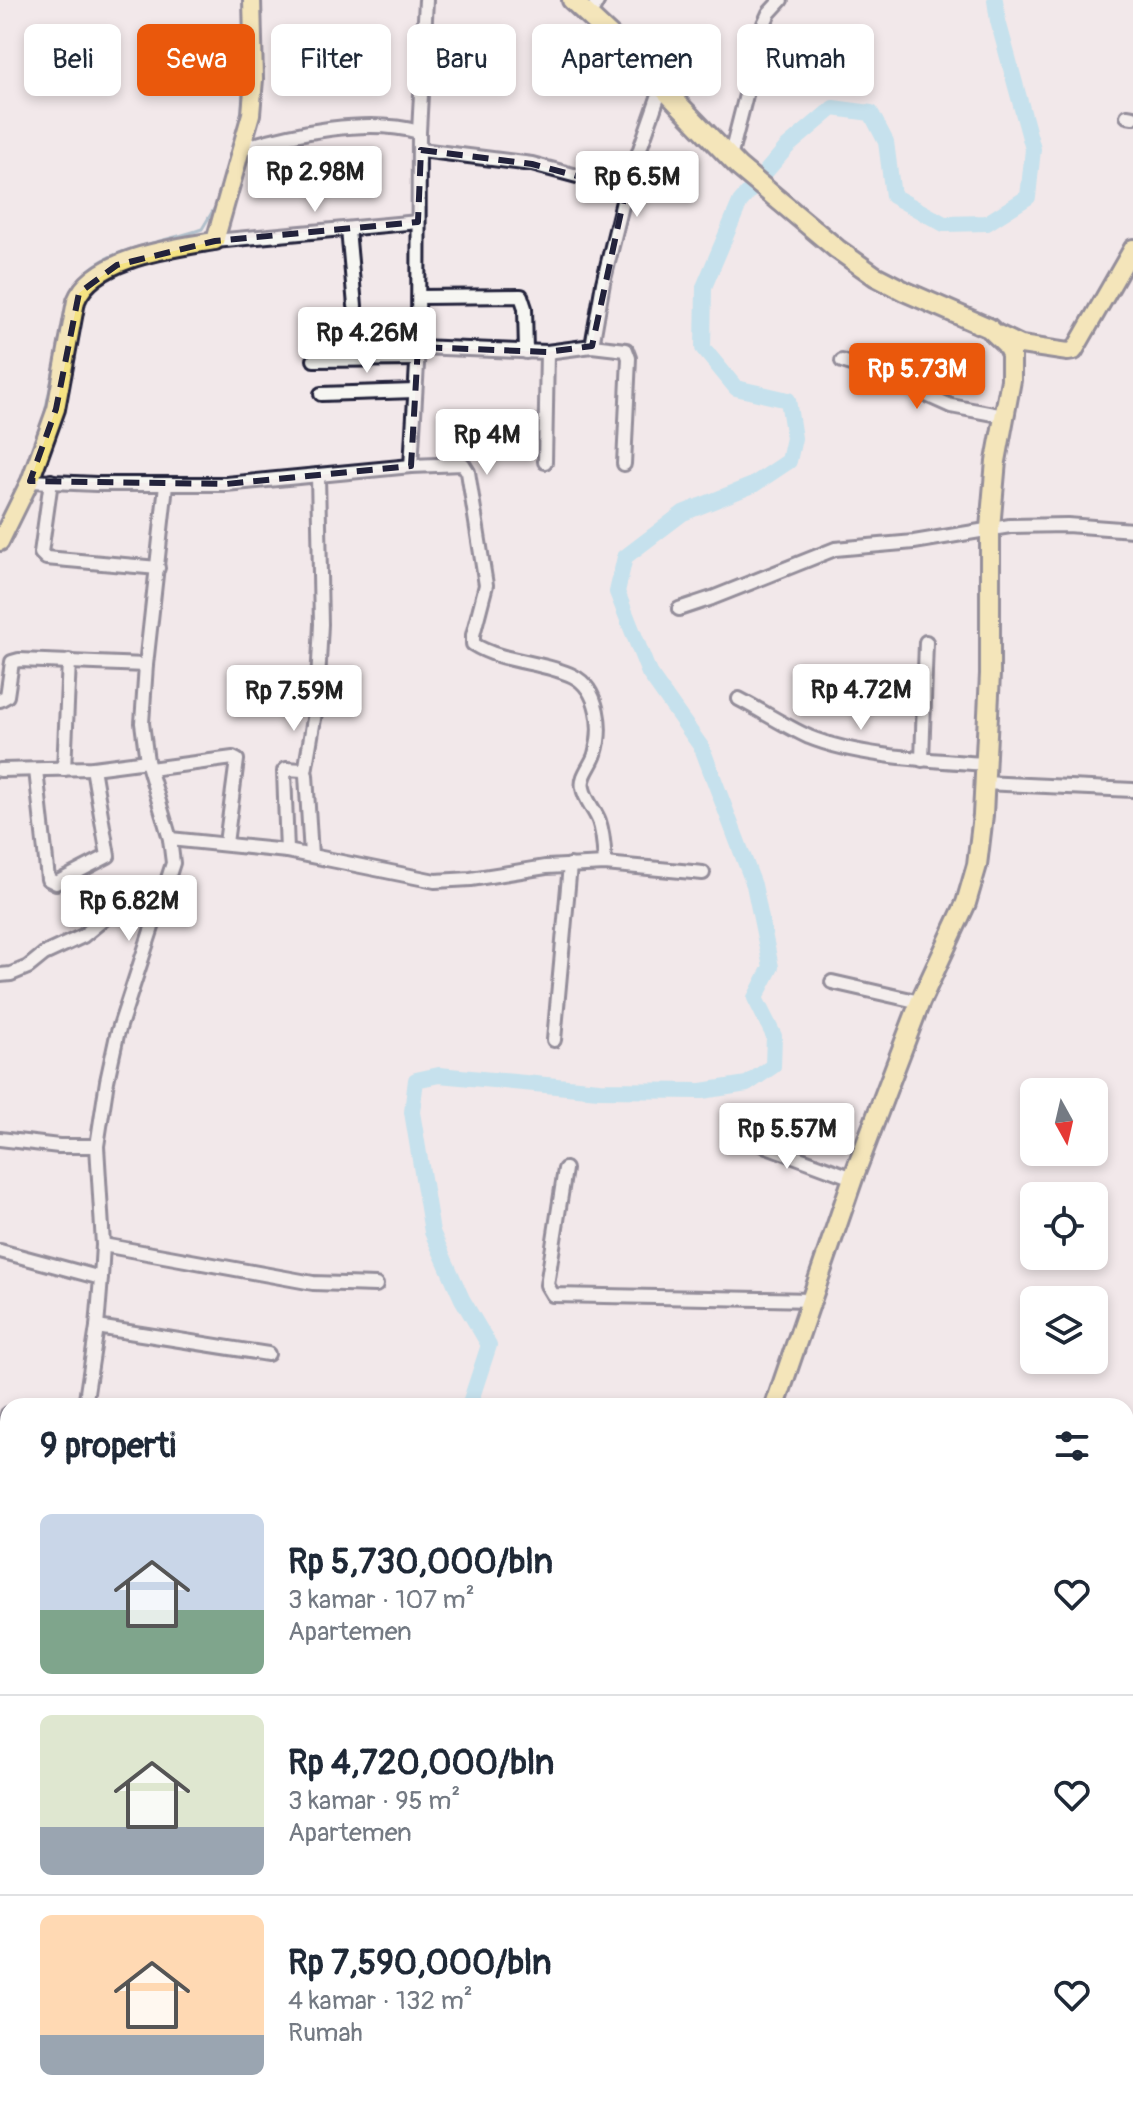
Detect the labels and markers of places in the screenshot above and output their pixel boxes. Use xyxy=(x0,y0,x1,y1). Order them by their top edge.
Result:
pin: Rp 2.98M xyxy=(232,146,398,214)
pin: Rp 6.5M xyxy=(563,151,711,219)
pin: Rp 4.26M xyxy=(284,307,450,375)
pin: Rp 5.73M xyxy=(834,343,1000,411)
pin: Rp 4M xyxy=(431,409,543,477)
pin: Rp 4.72M xyxy=(778,664,944,732)
pin: Rp 7.59M xyxy=(211,665,377,733)
pin: Rp 6.82M xyxy=(46,875,212,943)
pin: Rp 5.57M xyxy=(704,1103,870,1171)

